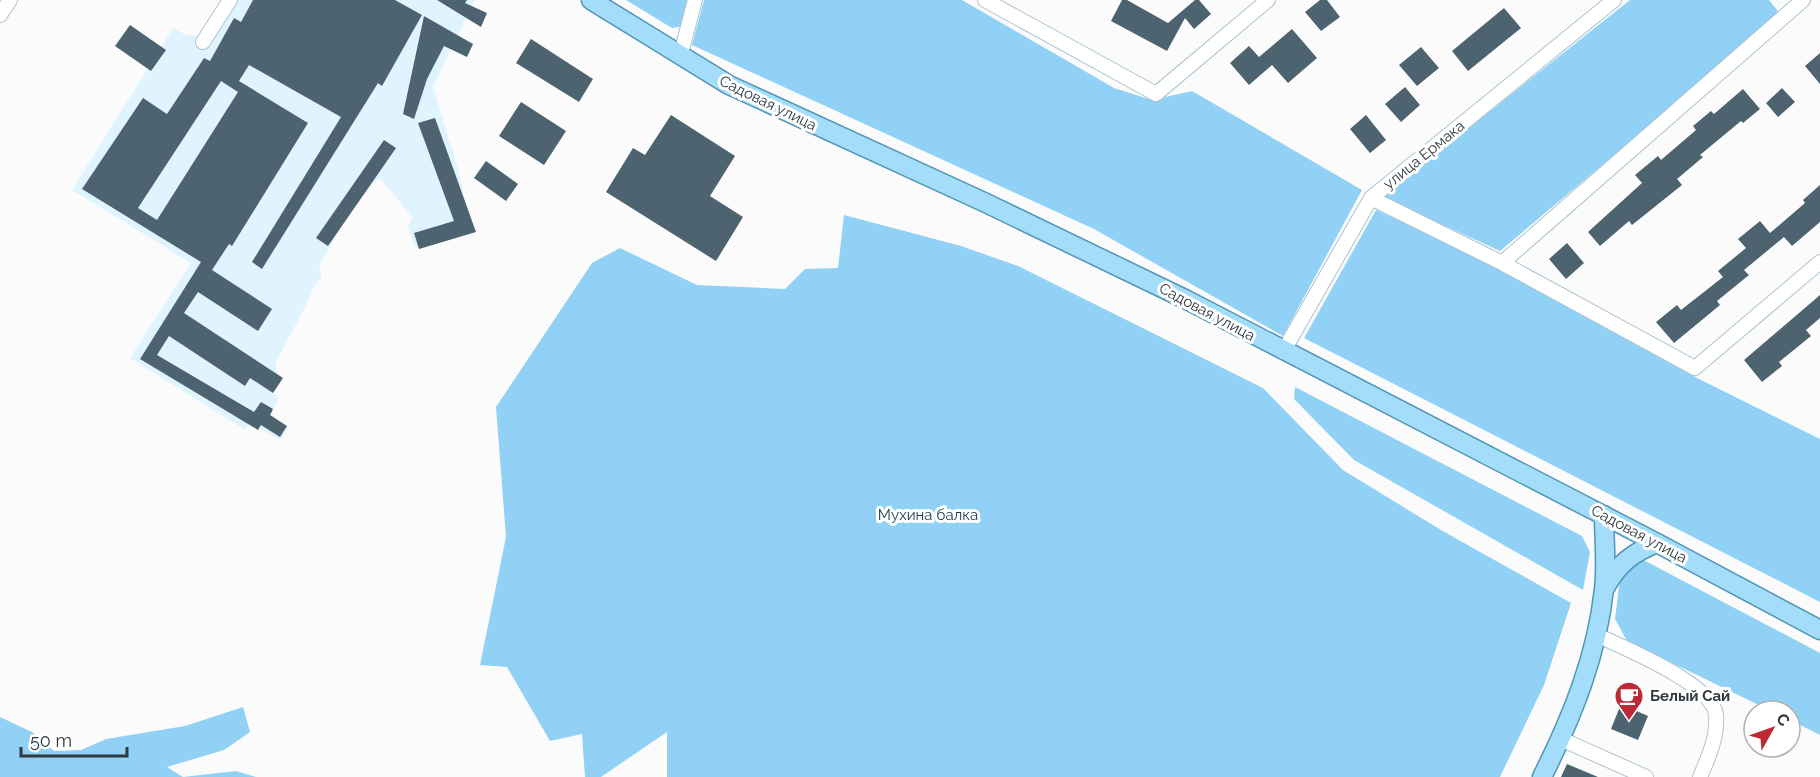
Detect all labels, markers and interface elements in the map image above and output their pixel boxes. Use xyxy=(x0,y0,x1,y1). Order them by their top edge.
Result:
street label: Садовая улица xyxy=(716,72,820,134)
street label: улица Ермака xyxy=(1380,117,1468,193)
street label: Садовая улица xyxy=(1156,279,1258,345)
street label: Садовая улица xyxy=(1588,501,1690,567)
park label: Мухина балка xyxy=(878,506,978,524)
cafe icon: Белый Сай xyxy=(1613,680,1645,722)
place label: Белый Сай xyxy=(1650,687,1730,705)
north arrow xyxy=(1742,699,1802,759)
text: С xyxy=(1772,709,1794,730)
scale bar xyxy=(21,720,128,758)
text: 50 m xyxy=(30,730,72,751)

